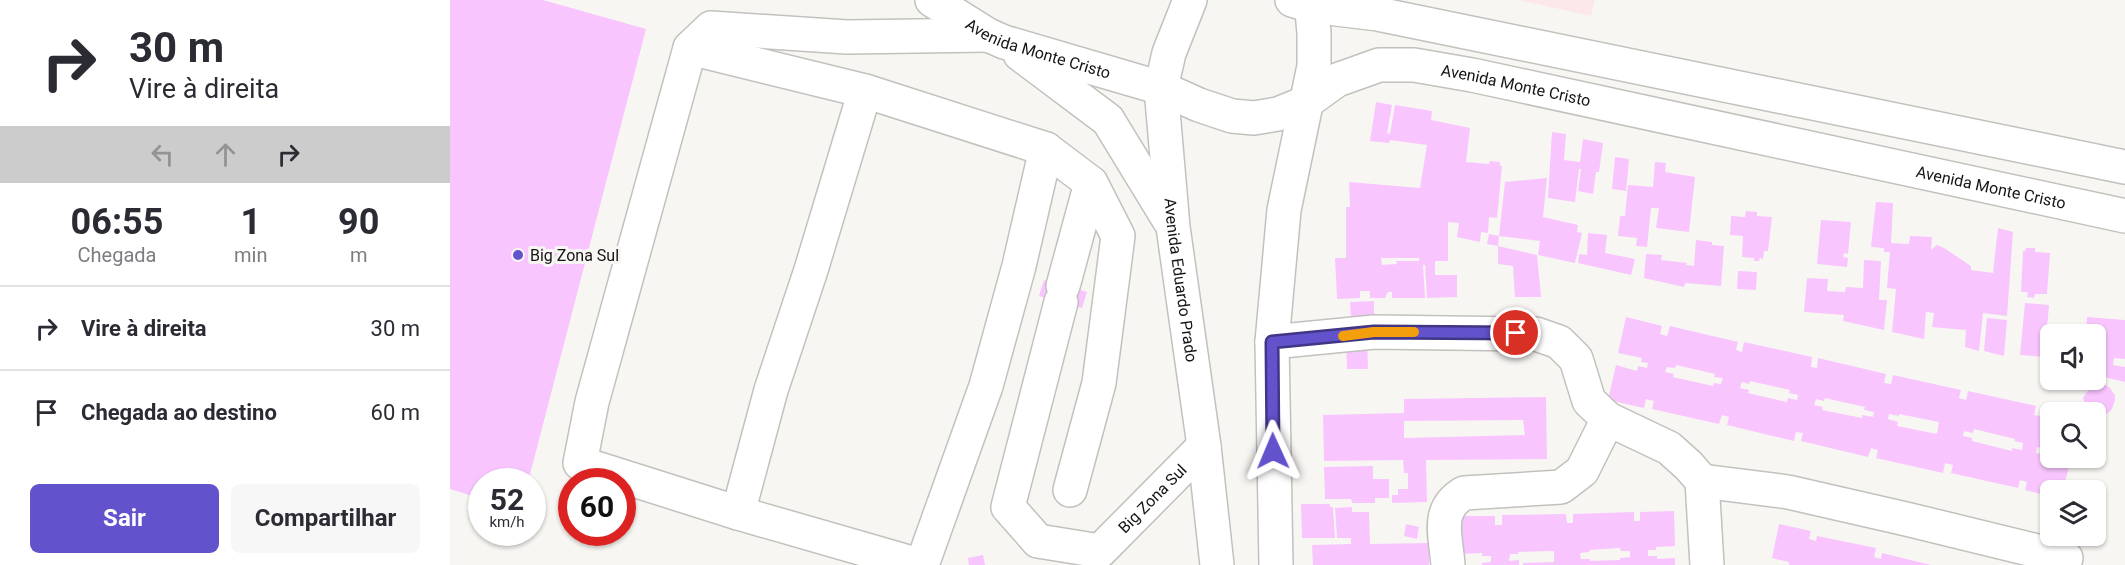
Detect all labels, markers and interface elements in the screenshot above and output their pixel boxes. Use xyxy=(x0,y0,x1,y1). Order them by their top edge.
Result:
street label: Avenida Monte Cristo xyxy=(962,15,1113,83)
text: 30 m xyxy=(129,23,224,72)
icon: right xyxy=(30,24,108,102)
street label: Avenida Monte Cristo xyxy=(1440,61,1592,110)
text: Vire à direita xyxy=(129,73,279,105)
icon: left xyxy=(146,138,179,171)
icon: ahead xyxy=(209,138,242,171)
icon: right xyxy=(272,138,305,171)
street label: Avenida Monte Cristo xyxy=(1914,162,2067,213)
street label: Avenida Eduardo Prado xyxy=(1161,197,1201,363)
text: 06:55 xyxy=(71,201,163,243)
text: 1 xyxy=(240,201,261,243)
text: 90 xyxy=(338,201,379,243)
text: Chegada xyxy=(78,243,156,267)
text: min xyxy=(234,243,267,267)
text: m xyxy=(350,243,367,267)
place label: Big Zona Sul xyxy=(530,246,619,265)
marker: Big Zona Sul xyxy=(511,248,525,262)
pin xyxy=(1490,307,1541,358)
icon: right xyxy=(30,312,63,345)
text: Vire à direita xyxy=(81,316,207,341)
text: 30 m xyxy=(371,316,420,341)
icon: arrive xyxy=(1499,316,1532,349)
map controls xyxy=(2040,324,2106,546)
button: sound xyxy=(2040,324,2106,390)
icon: arrive xyxy=(30,396,63,429)
text: Chegada ao destino xyxy=(81,400,277,425)
text: 60 m xyxy=(371,400,420,425)
button: search xyxy=(2040,402,2106,468)
position arrow xyxy=(1241,419,1305,483)
street label: Big Zona Sul xyxy=(1114,460,1191,537)
speed limit sign: 60 xyxy=(558,468,636,546)
button: layers xyxy=(2040,480,2106,546)
text: 52 xyxy=(490,482,524,517)
button: Sair xyxy=(30,484,219,553)
button: Compartilhar xyxy=(231,484,420,553)
text: km/h xyxy=(489,513,525,531)

